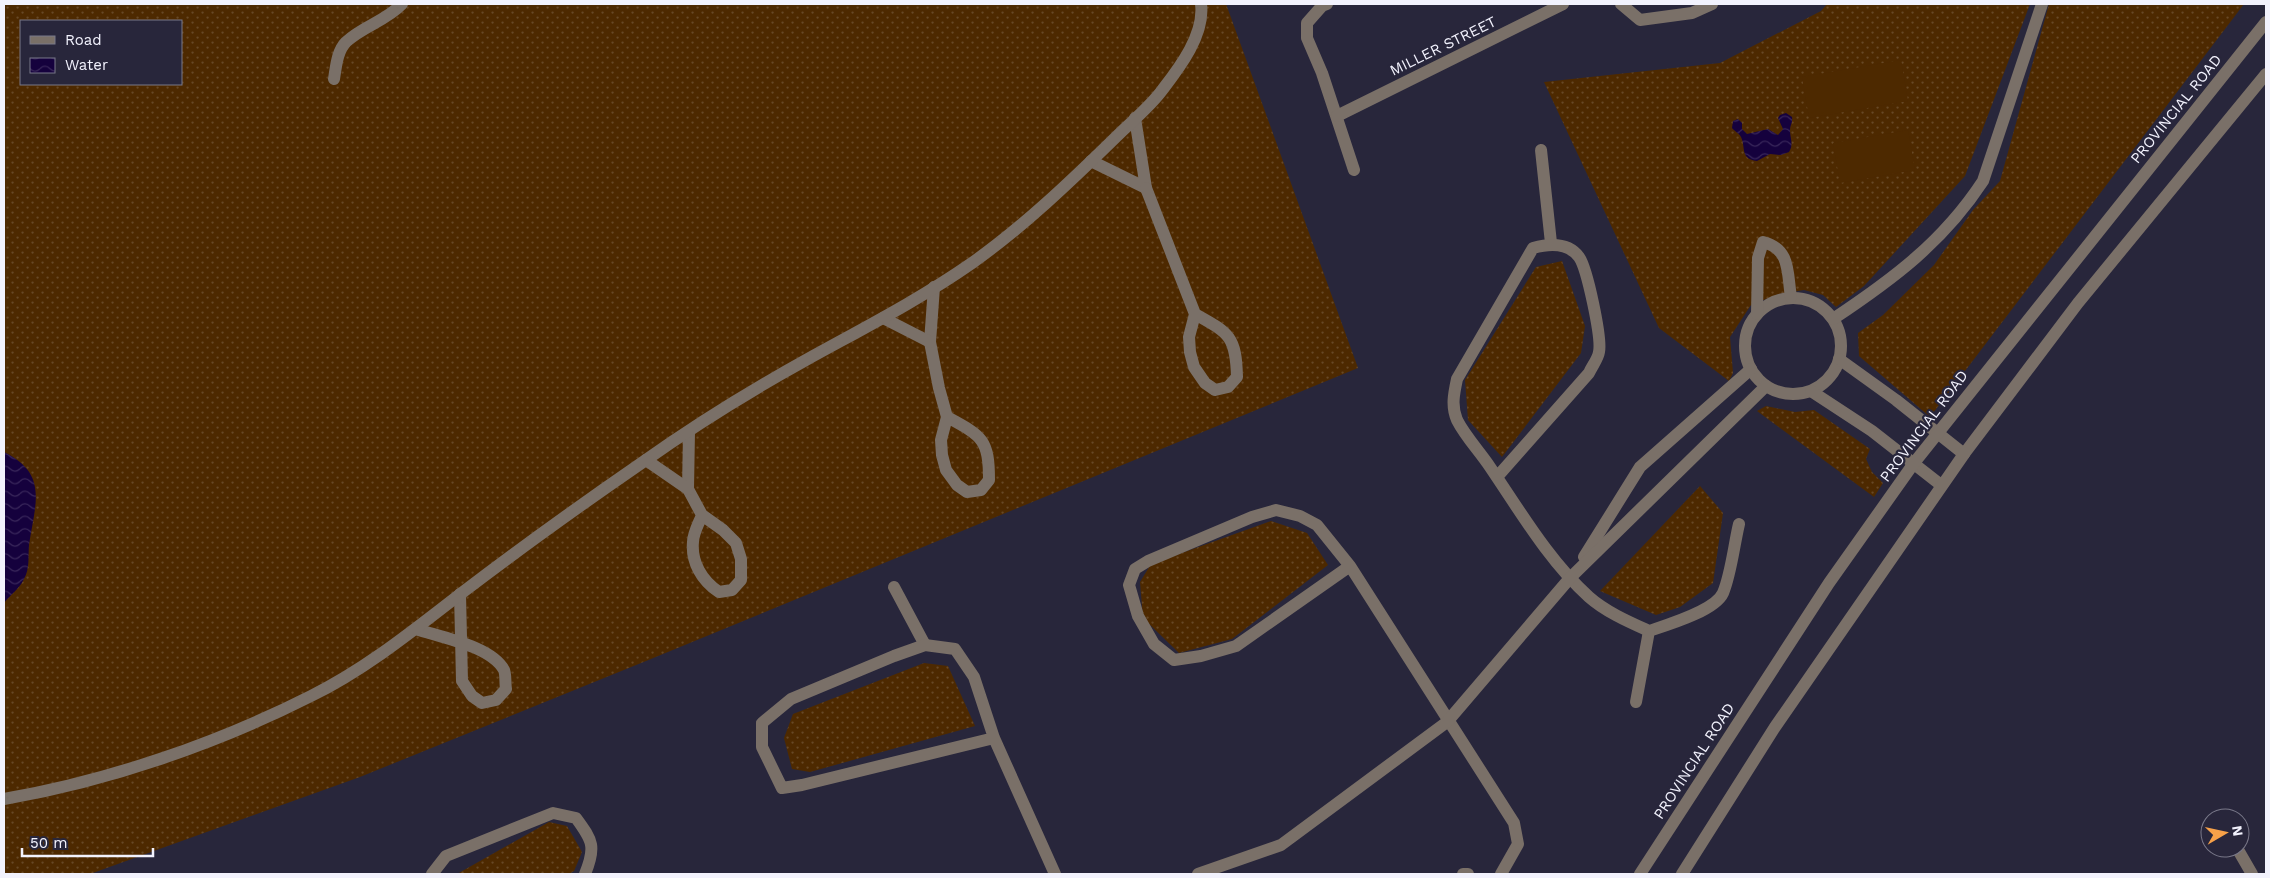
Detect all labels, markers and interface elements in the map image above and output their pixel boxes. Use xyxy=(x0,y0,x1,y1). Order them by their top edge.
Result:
street label: MILLER STREET xyxy=(1387,12,1499,80)
legend xyxy=(20,20,182,85)
text: Road xyxy=(65,31,102,49)
street label: PROVINCIAL ROAD xyxy=(2127,51,2225,167)
text: Water xyxy=(65,56,108,74)
street label: PROVINCIAL ROAD xyxy=(1876,367,1972,485)
street label: PROVINCIAL ROAD xyxy=(1650,699,1738,823)
north arrow xyxy=(2200,808,2250,858)
text: N xyxy=(2229,825,2247,837)
scale bar xyxy=(22,826,154,858)
text: 50 m xyxy=(30,834,67,852)

